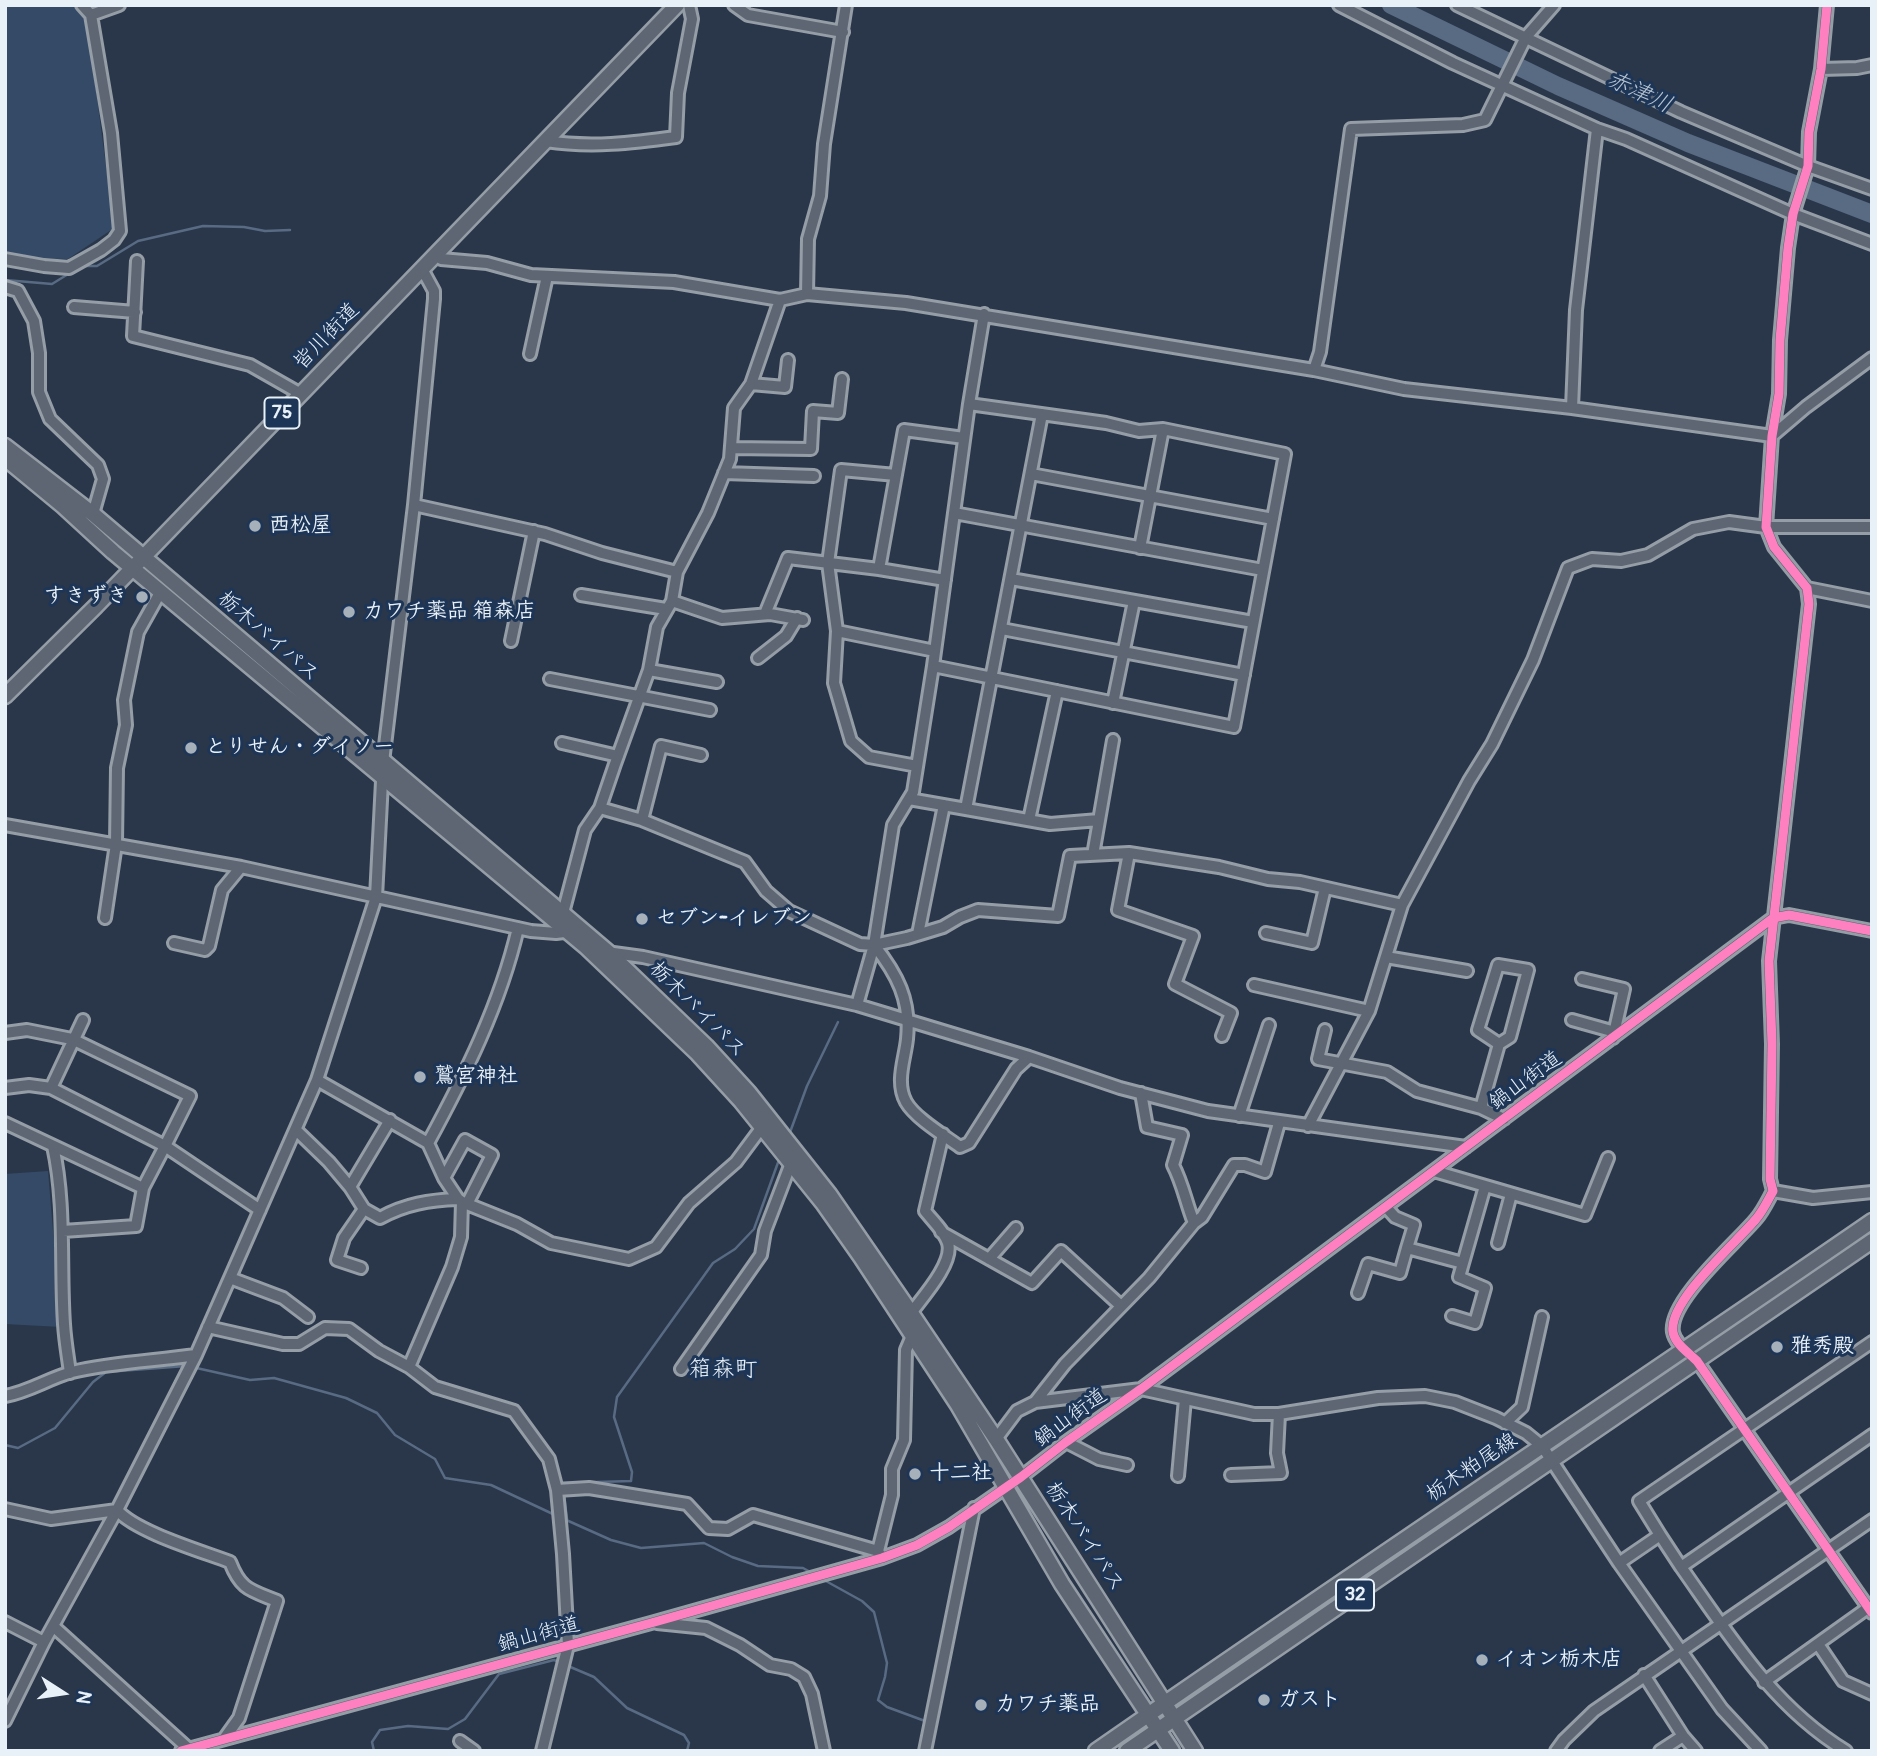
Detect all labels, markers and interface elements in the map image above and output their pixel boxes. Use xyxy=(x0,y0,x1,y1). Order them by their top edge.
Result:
water label: 赤津川 xyxy=(1602,66,1676,120)
street label: 皆川街道 xyxy=(289,298,365,376)
road number: 75 xyxy=(264,398,300,428)
place label: 西松屋 xyxy=(269,513,332,539)
marker: 西松屋 xyxy=(247,518,263,534)
place label: すきずき xyxy=(44,584,128,610)
street label: 栃木バイパス xyxy=(212,586,324,688)
marker: すきずき xyxy=(134,589,150,605)
place label: カワチ薬品 箱森店 xyxy=(363,599,536,625)
marker: カワチ薬品 箱森店 xyxy=(341,604,357,620)
place label: とりせん・ダイソー xyxy=(205,735,394,761)
marker: とりせん・ダイソー xyxy=(183,740,199,756)
place label: セブン-イレブン xyxy=(656,906,812,932)
marker: セブン-イレブン xyxy=(634,911,650,927)
street label: 栃木バイパス xyxy=(644,957,750,1063)
street label: 鍋山街道 xyxy=(1485,1046,1567,1116)
place label: 鷲宮神社 xyxy=(434,1064,518,1090)
marker: 鷲宮神社 xyxy=(412,1069,428,1085)
place label: 雅秀殿 xyxy=(1791,1334,1854,1360)
marker: 雅秀殿 xyxy=(1769,1339,1785,1355)
district label: 箱森町 xyxy=(689,1356,757,1384)
street label: 鍋山街道 xyxy=(1030,1383,1112,1453)
street label: 栃木粕尾線 xyxy=(1421,1428,1523,1508)
place label: 十二社 xyxy=(929,1461,992,1487)
marker: 十二社 xyxy=(907,1466,923,1482)
street label: 栃木バイパス xyxy=(1039,1477,1129,1597)
road number: 32 xyxy=(1336,1580,1374,1610)
street label: 鍋山街道 xyxy=(495,1612,583,1658)
place label: イオン栃木店 xyxy=(1496,1647,1622,1673)
marker: イオン栃木店 xyxy=(1474,1652,1490,1668)
north arrow xyxy=(28,1658,98,1728)
place label: ガスト xyxy=(1278,1687,1341,1713)
text: N xyxy=(70,1689,97,1706)
place label: カワチ薬品 xyxy=(995,1692,1100,1718)
marker: ガスト xyxy=(1256,1692,1272,1708)
marker: カワチ薬品 xyxy=(973,1697,989,1713)

